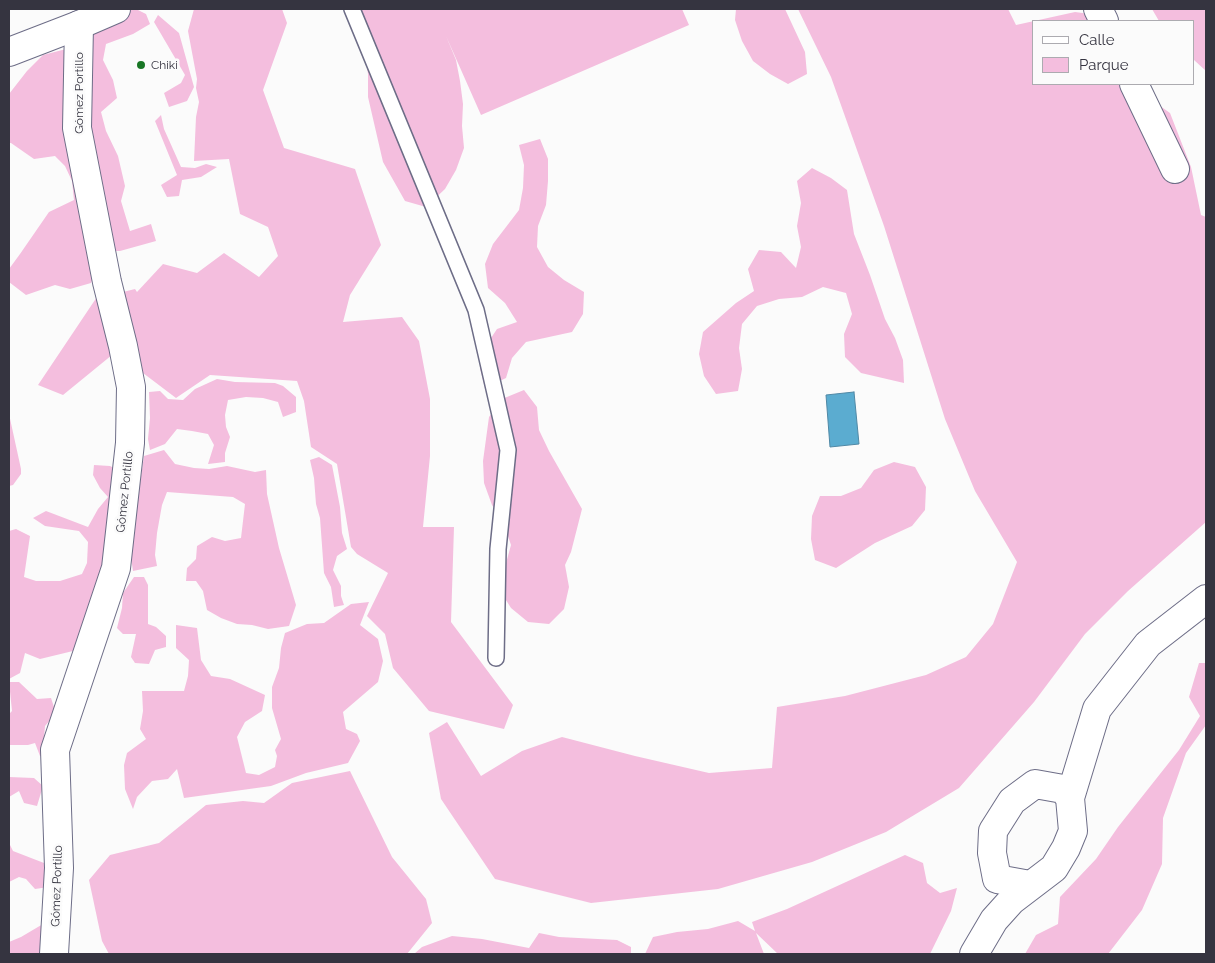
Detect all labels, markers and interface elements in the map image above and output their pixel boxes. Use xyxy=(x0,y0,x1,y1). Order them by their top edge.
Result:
legend xyxy=(1032,20,1195,85)
text: Calle xyxy=(1079,31,1114,49)
street label: Gómez Portillo xyxy=(72,52,86,134)
text: Parque xyxy=(1079,56,1128,74)
place label: Chiki xyxy=(151,58,178,72)
marker: Chiki xyxy=(135,59,147,71)
street label: Gómez Portillo xyxy=(114,451,136,533)
street label: Gómez Portillo xyxy=(48,845,66,927)

